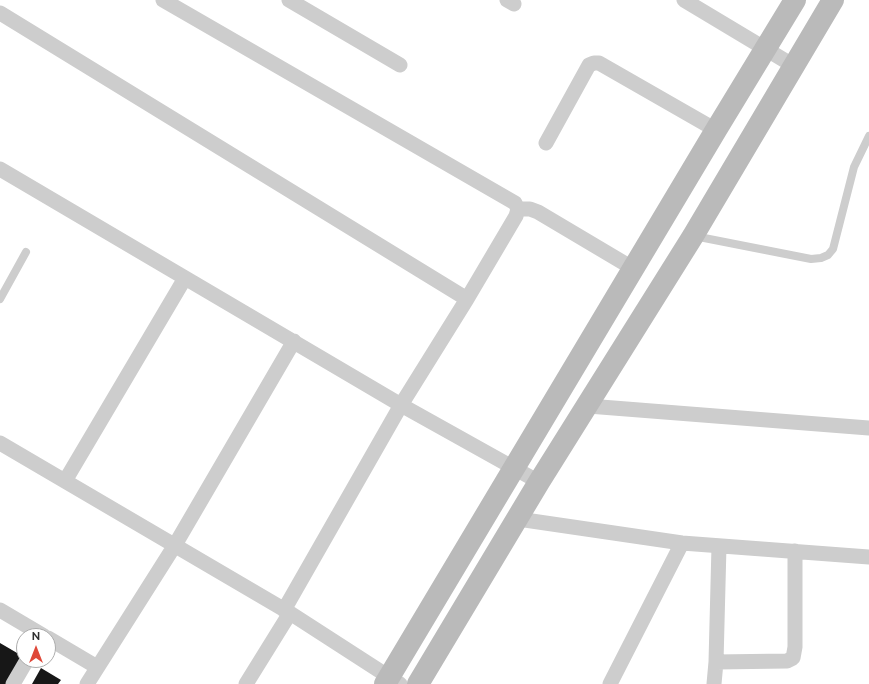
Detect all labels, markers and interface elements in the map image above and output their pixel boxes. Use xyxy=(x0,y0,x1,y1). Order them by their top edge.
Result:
north arrow xyxy=(16,628,56,668)
text: N xyxy=(32,630,40,643)

